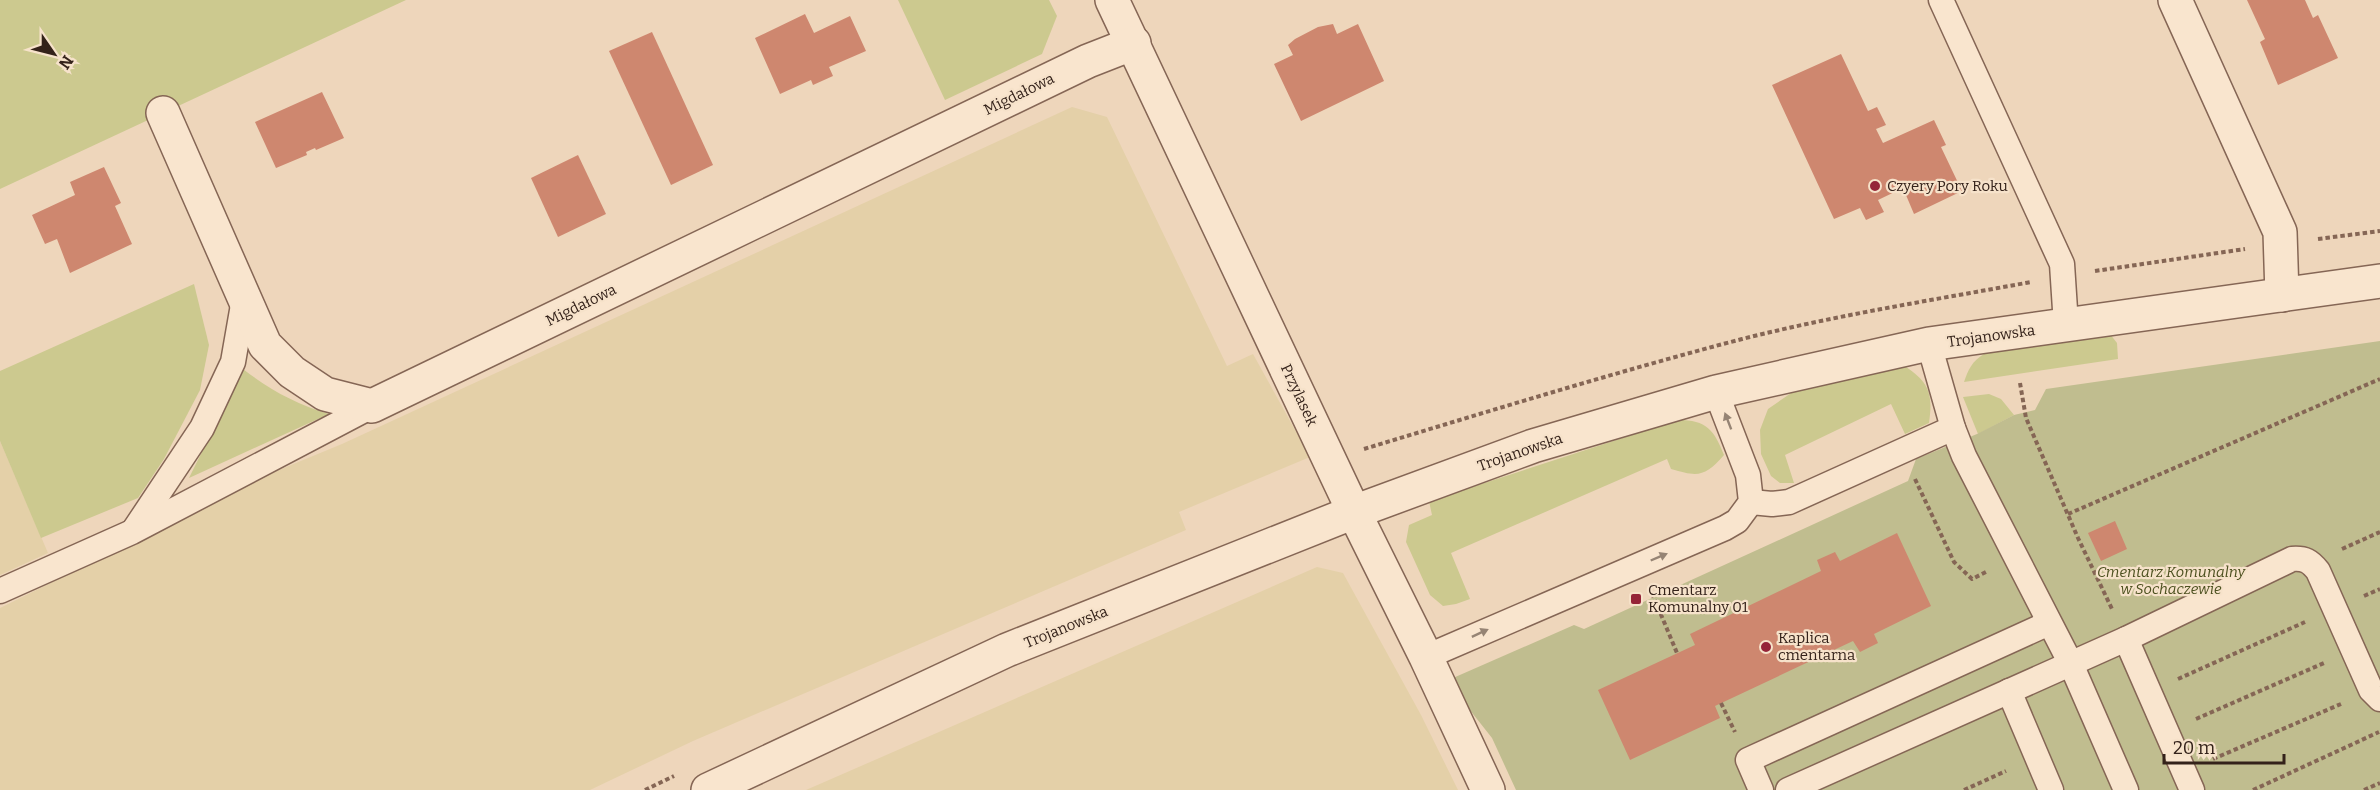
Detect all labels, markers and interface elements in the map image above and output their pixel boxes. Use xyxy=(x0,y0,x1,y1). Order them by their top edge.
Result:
north arrow xyxy=(24,24,84,84)
text: N xyxy=(55,52,77,73)
street label: Migdałowa xyxy=(981,69,1057,119)
place label: Czyery Pory Roku xyxy=(1887,177,2008,195)
marker: Czyery Pory Roku xyxy=(1868,179,1882,193)
street label: Migdałowa xyxy=(543,280,619,330)
street label: Trojanowska xyxy=(1946,321,2036,351)
street label: Przylasek xyxy=(1277,361,1321,429)
one-way arrow xyxy=(1722,412,1732,430)
street label: Trojanowska xyxy=(1475,429,1565,475)
one-way arrow xyxy=(1651,552,1669,562)
park label: Cmentarz Komunalny w Sochaczewie xyxy=(2097,563,2246,598)
place label: Cmentarz Komunalny 01 xyxy=(1648,581,1748,616)
marker: Cmentarz Komunalny 01 xyxy=(1629,592,1643,606)
street label: Trojanowska xyxy=(1022,602,1110,652)
one-way arrow xyxy=(1471,628,1489,638)
place label: Kaplica cmentarna xyxy=(1778,629,1855,664)
marker: Kaplica cmentarna xyxy=(1759,640,1773,654)
scale bar xyxy=(2164,727,2284,765)
text: 20 m xyxy=(2173,737,2215,759)

